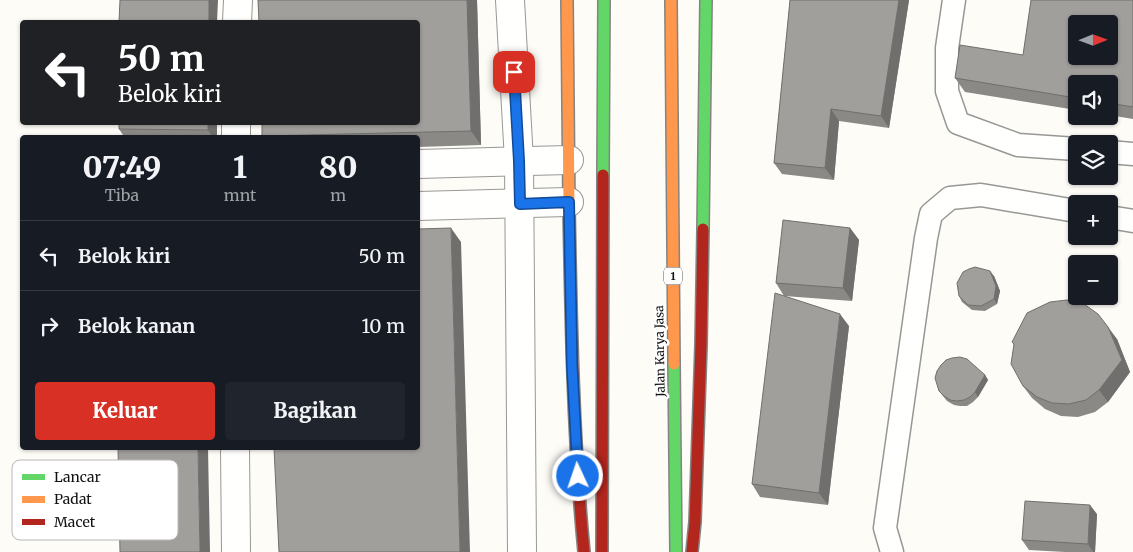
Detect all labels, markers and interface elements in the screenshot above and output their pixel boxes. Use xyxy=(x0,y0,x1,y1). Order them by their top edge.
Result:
north arrow xyxy=(1068,15,1118,65)
map controls xyxy=(1068,15,1118,305)
text: 50 m xyxy=(118,37,205,81)
icon: left xyxy=(35,40,100,105)
pin xyxy=(493,51,535,93)
icon: arrive xyxy=(500,58,528,86)
button: sound xyxy=(1068,75,1118,125)
text: Belok kiri xyxy=(118,80,222,108)
button: layers xyxy=(1068,135,1118,185)
text: 07:49 xyxy=(82,148,161,186)
text: 1 xyxy=(233,148,247,186)
text: 80 xyxy=(319,148,357,186)
text: Tiba xyxy=(105,185,139,205)
text: mnt xyxy=(224,185,256,205)
text: m xyxy=(330,185,346,205)
button: + xyxy=(1068,195,1118,245)
icon: left xyxy=(35,242,63,270)
text: Belok kiri xyxy=(78,244,170,268)
text: 50 m xyxy=(359,244,405,268)
button: − xyxy=(1068,255,1118,305)
road number: 1 xyxy=(664,268,682,284)
street label: Jalan Karya Jasa xyxy=(651,305,668,398)
icon: right xyxy=(35,312,63,340)
text: Belok kanan xyxy=(78,314,195,338)
text: 10 m xyxy=(362,314,405,338)
button: Keluar xyxy=(35,382,215,440)
button: Bagikan xyxy=(225,382,405,440)
position arrow xyxy=(551,449,603,501)
legend xyxy=(12,460,178,540)
text: Lancar xyxy=(54,468,101,486)
text: Padat xyxy=(54,490,92,508)
text: Macet xyxy=(54,513,96,531)

